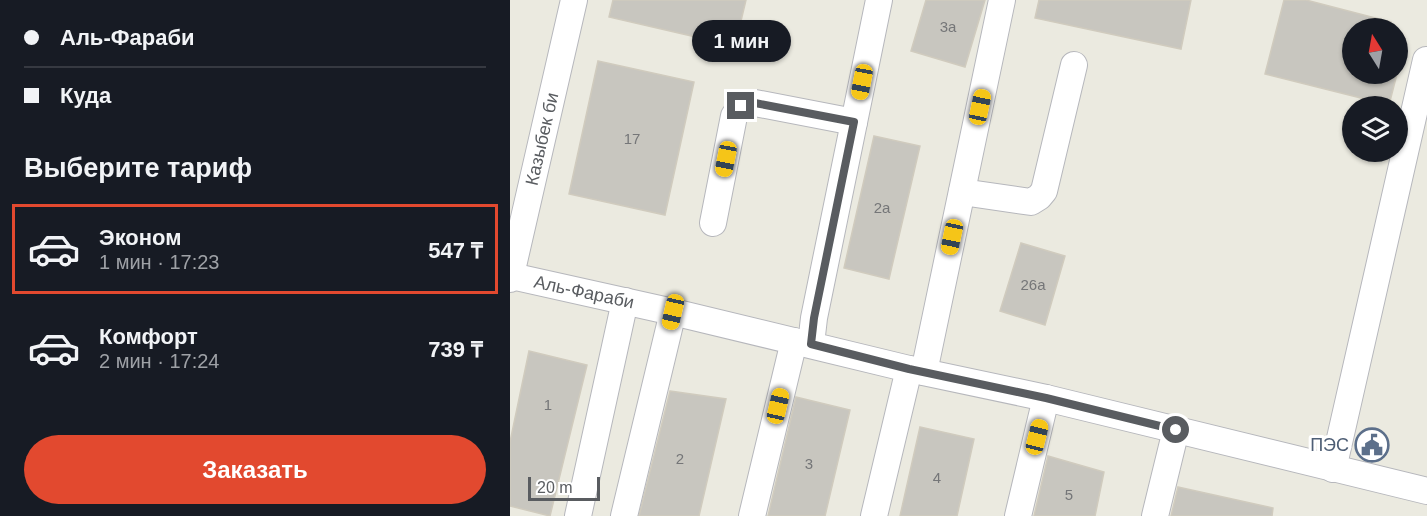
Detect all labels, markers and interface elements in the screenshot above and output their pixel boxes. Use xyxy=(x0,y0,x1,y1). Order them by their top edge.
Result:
house number: 3а xyxy=(940,18,957,35)
north arrow xyxy=(1342,18,1408,84)
map controls xyxy=(1342,18,1408,162)
callout: 1 мин xyxy=(692,19,790,61)
text: Аль-Фараби xyxy=(60,25,195,50)
text: 1 мин xyxy=(714,30,769,52)
car xyxy=(850,63,874,101)
text: Куда xyxy=(60,83,111,108)
car xyxy=(967,88,993,126)
street label: Казыбек би xyxy=(522,91,562,187)
route end xyxy=(727,92,754,119)
button: layers xyxy=(1342,96,1408,162)
house number: 17 xyxy=(624,130,640,147)
car xyxy=(714,140,738,178)
text: Выберите тариф xyxy=(24,153,252,183)
house number: 2а xyxy=(874,199,891,216)
car xyxy=(939,218,965,256)
icon: car xyxy=(27,222,81,276)
text: Эконом xyxy=(99,225,182,250)
text: 547 ₸ xyxy=(428,238,483,263)
text: 1 мин · 17:23 xyxy=(99,251,219,273)
street label: Аль-Фараби xyxy=(532,272,636,312)
house number: 26а xyxy=(1020,276,1046,293)
car xyxy=(660,292,686,332)
icon: car xyxy=(27,321,81,375)
text: Комфорт xyxy=(99,324,198,349)
text: 739 ₸ xyxy=(428,337,483,362)
text: 2 мин · 17:24 xyxy=(99,350,219,372)
car xyxy=(765,386,791,426)
house number: 1 xyxy=(544,396,552,413)
route start xyxy=(1162,416,1189,443)
car xyxy=(1024,417,1050,457)
public building icon: ПЭС xyxy=(1354,427,1390,463)
button: Заказать xyxy=(24,435,486,504)
place label: ПЭС xyxy=(1310,435,1349,455)
house number: 2 xyxy=(676,450,684,467)
house number: 3 xyxy=(805,455,813,472)
house number: 4 xyxy=(933,469,941,486)
scale bar xyxy=(528,474,600,502)
text: 20 m xyxy=(537,479,573,496)
house number: 5 xyxy=(1065,486,1073,503)

